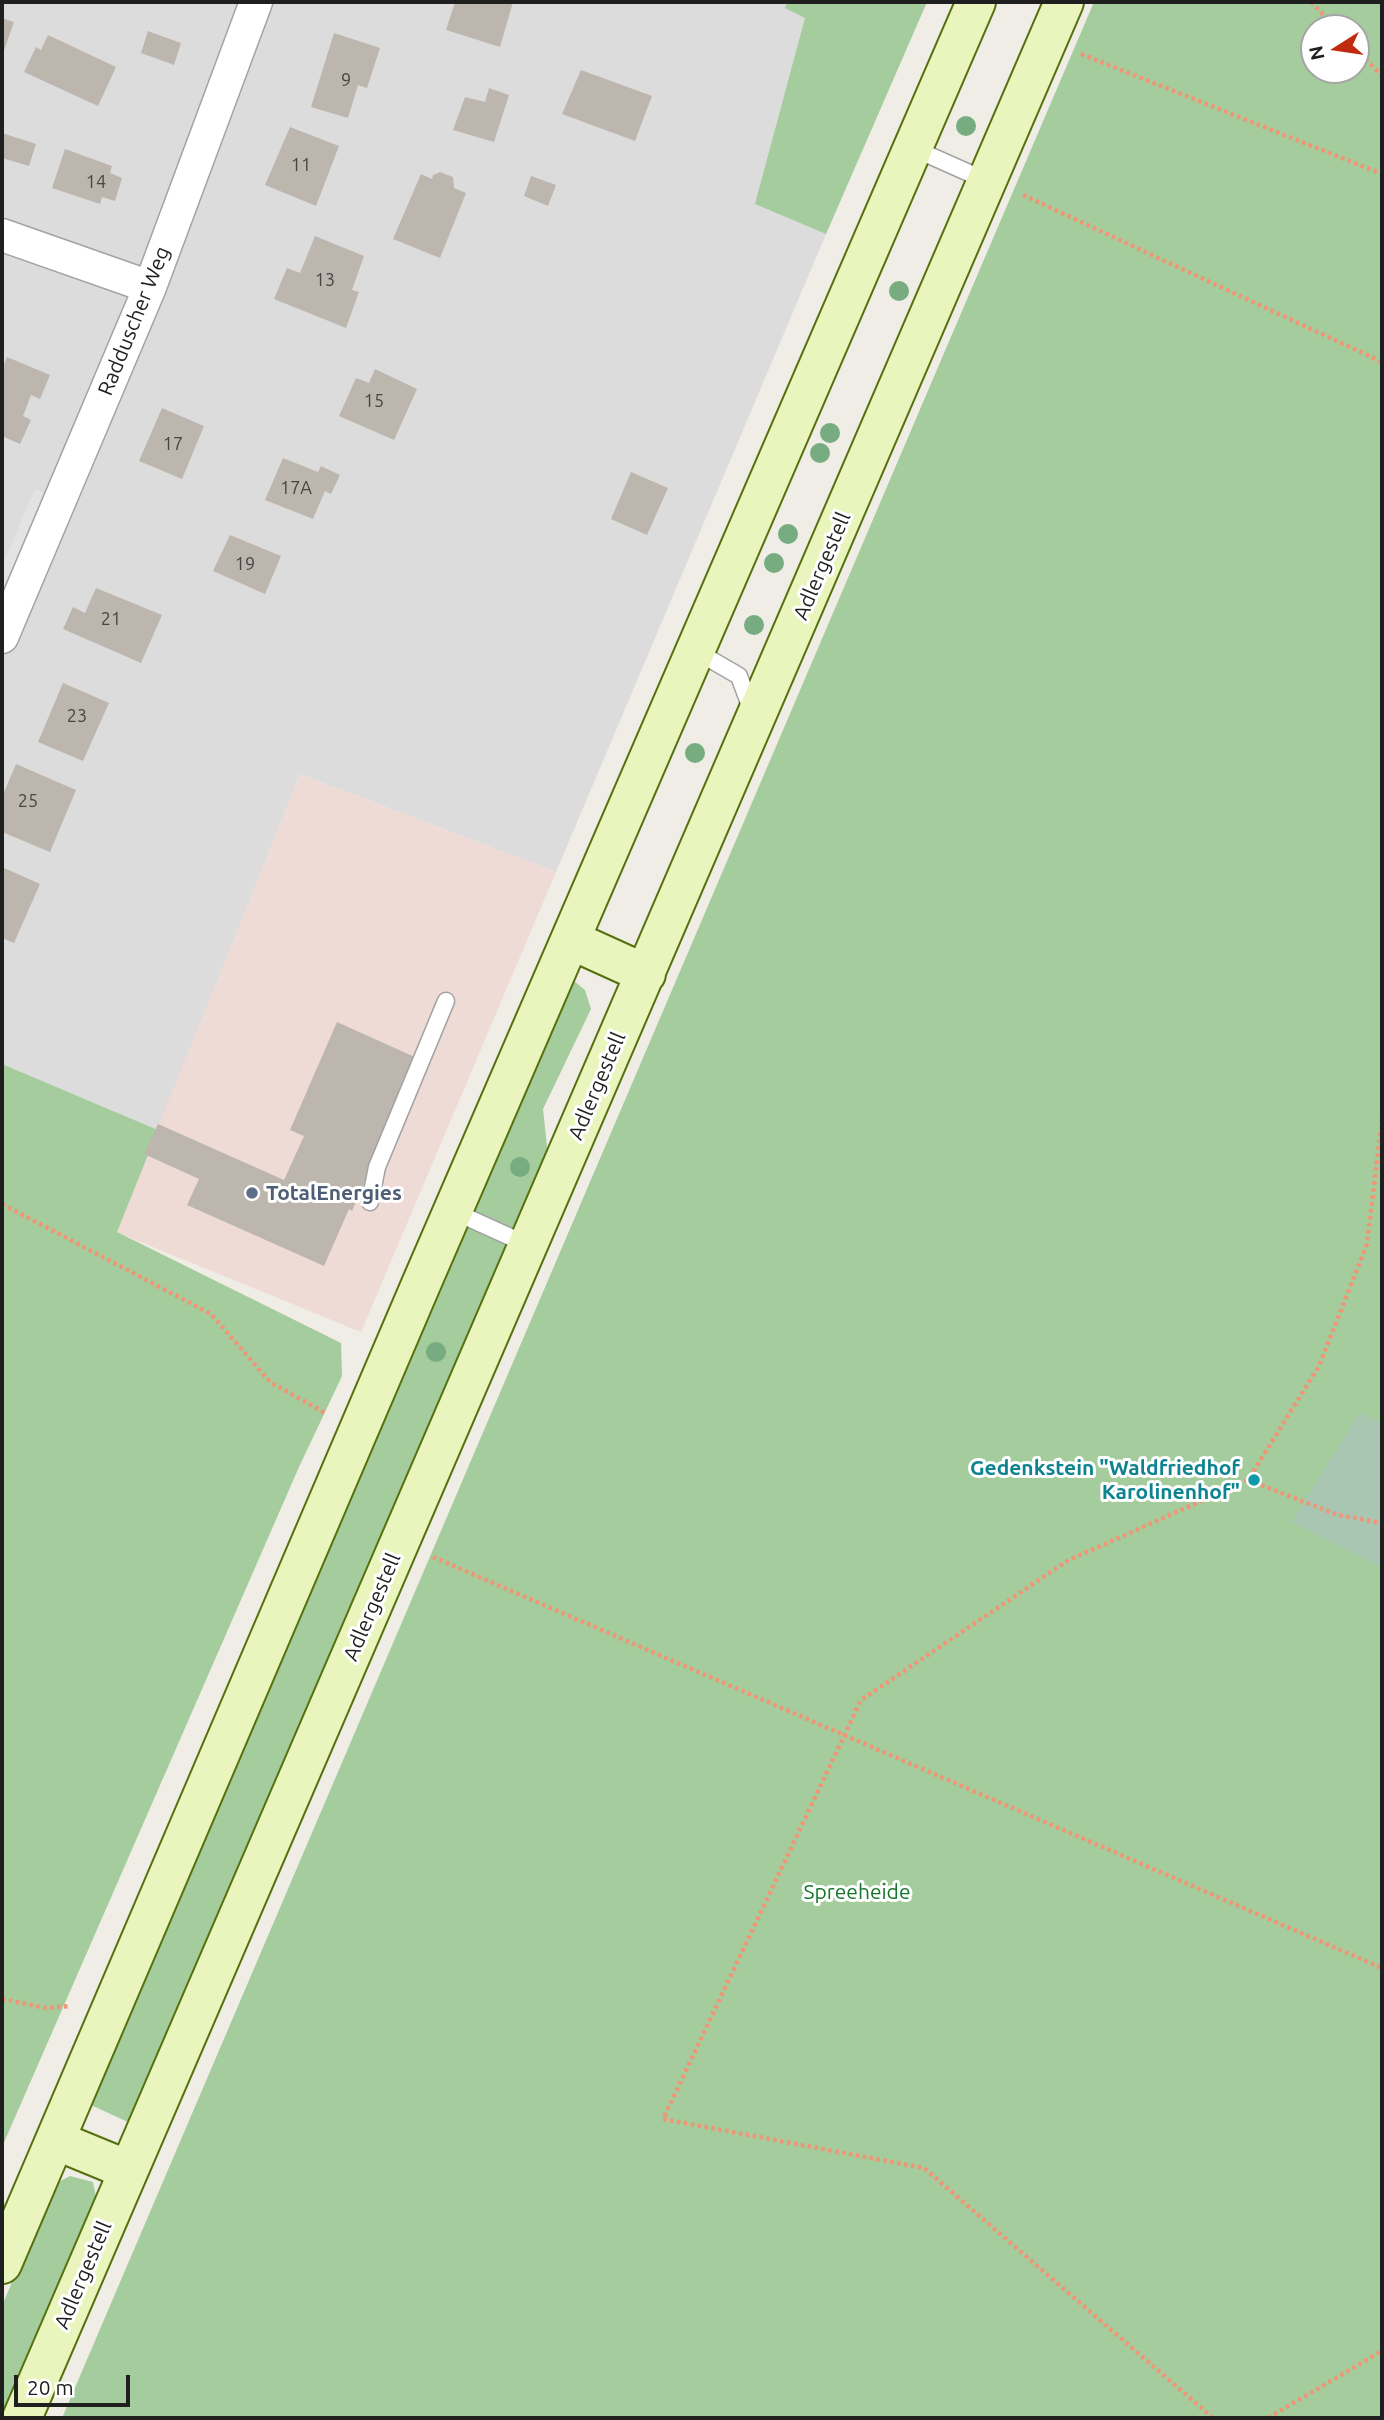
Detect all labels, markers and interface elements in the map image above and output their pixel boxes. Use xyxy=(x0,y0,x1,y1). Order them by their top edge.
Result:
north arrow xyxy=(1300,14,1370,84)
text: N xyxy=(1304,44,1329,62)
house number: 9 xyxy=(341,69,351,91)
house number: 11 xyxy=(291,154,311,176)
house number: 14 xyxy=(86,171,106,193)
street label: Radduscher Weg xyxy=(93,243,175,399)
house number: 13 xyxy=(315,269,335,291)
house number: 15 xyxy=(364,390,384,412)
house number: 17 xyxy=(163,433,183,455)
house number: 17A xyxy=(280,477,312,499)
street label: Adlergestell xyxy=(788,508,856,624)
house number: 19 xyxy=(235,553,255,575)
house number: 21 xyxy=(101,608,121,630)
house number: 23 xyxy=(67,705,87,727)
house number: 25 xyxy=(18,790,38,812)
street label: Adlergestell xyxy=(563,1028,631,1144)
place label: TotalEnergies xyxy=(266,1180,402,1206)
marker: TotalEnergies xyxy=(244,1185,260,1201)
place label: Gedenkstein "Waldfriedhof Karolinenhof" xyxy=(970,1455,1240,1505)
marker: Gedenkstein "Waldfriedhof Karolinenhof" xyxy=(1246,1472,1262,1488)
street label: Adlergestell xyxy=(338,1549,406,1665)
park label: Spreeheide xyxy=(804,1879,910,1905)
street label: Adlergestell xyxy=(49,2217,117,2333)
scale bar xyxy=(18,2360,133,2404)
text: 20 m xyxy=(27,2375,74,2399)

